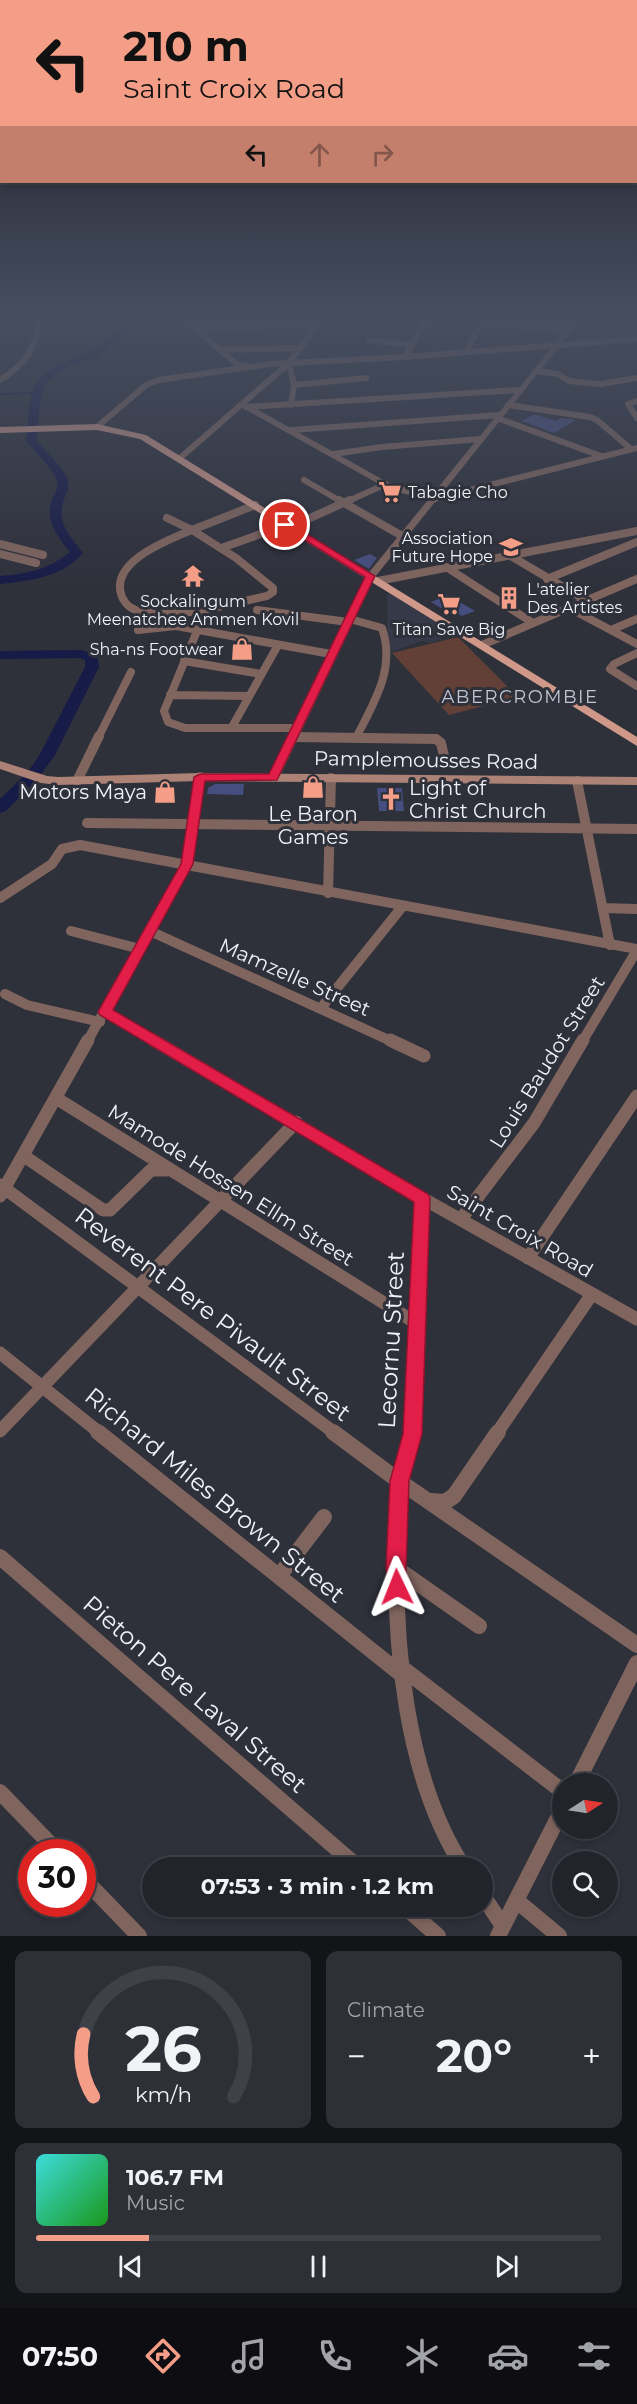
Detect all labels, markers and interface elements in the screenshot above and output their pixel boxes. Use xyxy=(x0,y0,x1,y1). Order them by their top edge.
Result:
text: 210 m xyxy=(123,20,249,72)
icon: left xyxy=(24,24,102,102)
text: Saint Croix Road xyxy=(123,72,345,105)
icon: left xyxy=(240,138,273,171)
icon: ahead xyxy=(303,138,336,171)
icon: right xyxy=(366,138,399,171)
supermarket icon: Tabagie Cho xyxy=(377,479,403,505)
place label: Tabagie Cho xyxy=(408,483,508,502)
pin xyxy=(259,499,310,550)
icon: arrive xyxy=(268,508,301,541)
place label: Association Future Hope xyxy=(392,529,493,566)
school or university icon: Association Future Hope xyxy=(498,534,524,560)
temple icon: Sockalingum Meenatchee Ammen Kovil xyxy=(180,563,206,589)
place label: L'atelier Des Artistes xyxy=(527,580,622,617)
building icon: L'atelier Des Artistes xyxy=(496,585,522,611)
supermarket icon: Titan Save Big xyxy=(436,591,462,617)
place label: Sockalingum Meenatchee Ammen Kovil xyxy=(87,592,299,629)
place label: Titan Save Big xyxy=(393,620,505,639)
shop icon: Sha-ns Footwear xyxy=(229,636,255,662)
place label: Sha-ns Footwear xyxy=(90,640,224,659)
district label: ABERCROMBIE xyxy=(441,686,599,708)
street label: Pamplemousses Road xyxy=(314,746,538,774)
shop icon: Le Baron Games xyxy=(300,774,326,800)
place label: Light of Christ Church xyxy=(409,776,547,823)
shop icon: Motors Maya xyxy=(152,779,178,805)
place label: Motors Maya xyxy=(19,780,147,804)
church icon: Light of Christ Church xyxy=(378,786,404,812)
place label: Le Baron Games xyxy=(268,802,358,849)
street label: Mamzelle Street xyxy=(216,933,374,1021)
street label: Louis Baudot Street xyxy=(484,972,610,1152)
street label: Mamode Hossen Ellm Street xyxy=(103,1099,359,1271)
street label: Saint Croix Road xyxy=(443,1179,597,1283)
street label: Reverent Pere Pivault Street xyxy=(69,1201,357,1427)
street label: Lecornu Street xyxy=(372,1250,410,1429)
street label: Richard Miles Brown Street xyxy=(79,1381,351,1609)
position arrow xyxy=(365,1555,429,1619)
street label: Pieton Pere Laval Street xyxy=(77,1589,313,1799)
north arrow xyxy=(552,1773,618,1839)
map controls xyxy=(552,1773,618,1917)
speed limit sign: 30 xyxy=(18,1839,96,1917)
button: search xyxy=(552,1851,618,1917)
text: 07:53 · 3 min · 1.2 km xyxy=(201,1873,434,1900)
text: Climate xyxy=(347,1998,425,2022)
text: 26 xyxy=(125,2011,201,2087)
text: 20° xyxy=(436,2028,512,2083)
text: − xyxy=(347,2036,366,2076)
text: + xyxy=(582,2036,601,2076)
text: km/h xyxy=(134,2081,192,2107)
text: 106.7 FM xyxy=(126,2164,224,2191)
text: Music xyxy=(126,2191,185,2215)
icon: previous xyxy=(114,2250,147,2283)
icon: pause xyxy=(302,2250,335,2283)
icon: next xyxy=(490,2250,523,2283)
icon: directions xyxy=(142,2335,184,2377)
icon: music xyxy=(228,2335,270,2377)
icon: phone xyxy=(314,2335,356,2377)
icon: climate xyxy=(401,2335,443,2377)
icon: car xyxy=(487,2335,529,2377)
icon: filters xyxy=(573,2335,615,2377)
text: 07:50 xyxy=(22,2340,98,2373)

